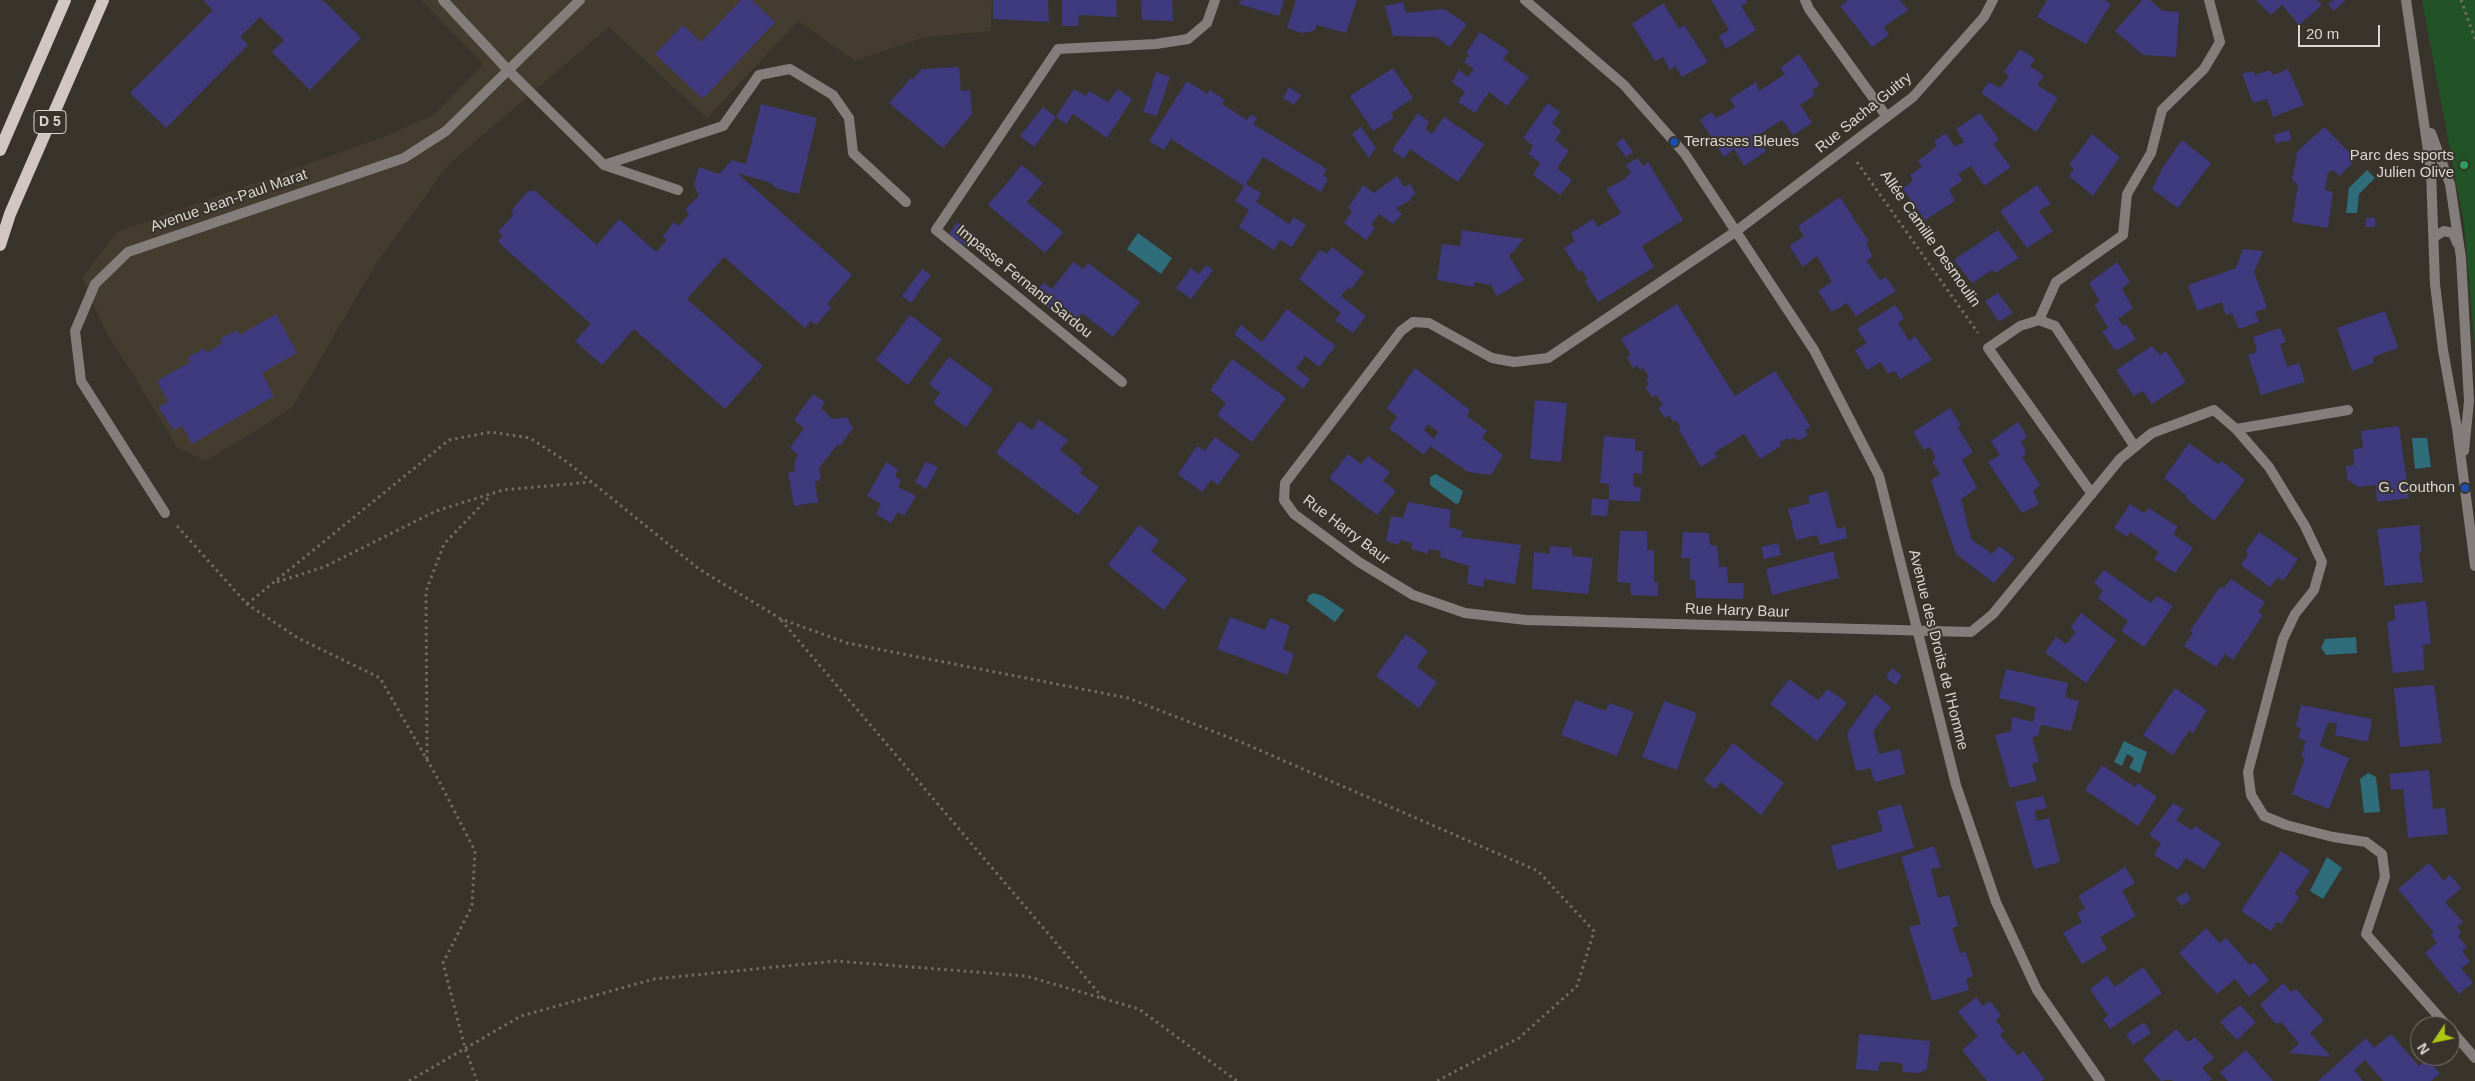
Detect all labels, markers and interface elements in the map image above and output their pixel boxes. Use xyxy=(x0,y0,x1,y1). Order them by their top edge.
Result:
scale bar xyxy=(2300,15,2382,47)
text: 20 m xyxy=(2306,25,2339,42)
street label: Rue Sacha Guitry xyxy=(1812,69,1916,157)
road number: D 5 xyxy=(34,110,66,134)
place label: Terrasses Bleues xyxy=(1684,133,1799,151)
marker: Terrasses Bleues xyxy=(1668,136,1680,148)
place label: Parc des sports Julien Olive xyxy=(2350,147,2454,182)
marker: Parc des sports Julien Olive xyxy=(2458,159,2470,171)
street label: Avenue Jean-Paul Marat xyxy=(148,166,310,236)
street label: Allée Camille Desmoulin xyxy=(1876,167,1984,311)
street label: Impasse Fernand Sardou xyxy=(953,222,1095,342)
place label: G. Couthon xyxy=(2378,479,2455,497)
marker: G. Couthon xyxy=(2459,482,2471,494)
street label: Rue Harry Baur xyxy=(1299,491,1393,569)
street label: Avenue des Droits de l'Homme xyxy=(1904,548,1972,752)
street label: Rue Harry Baur xyxy=(1685,600,1789,622)
north arrow xyxy=(2410,1016,2460,1066)
text: N xyxy=(2414,1040,2433,1057)

